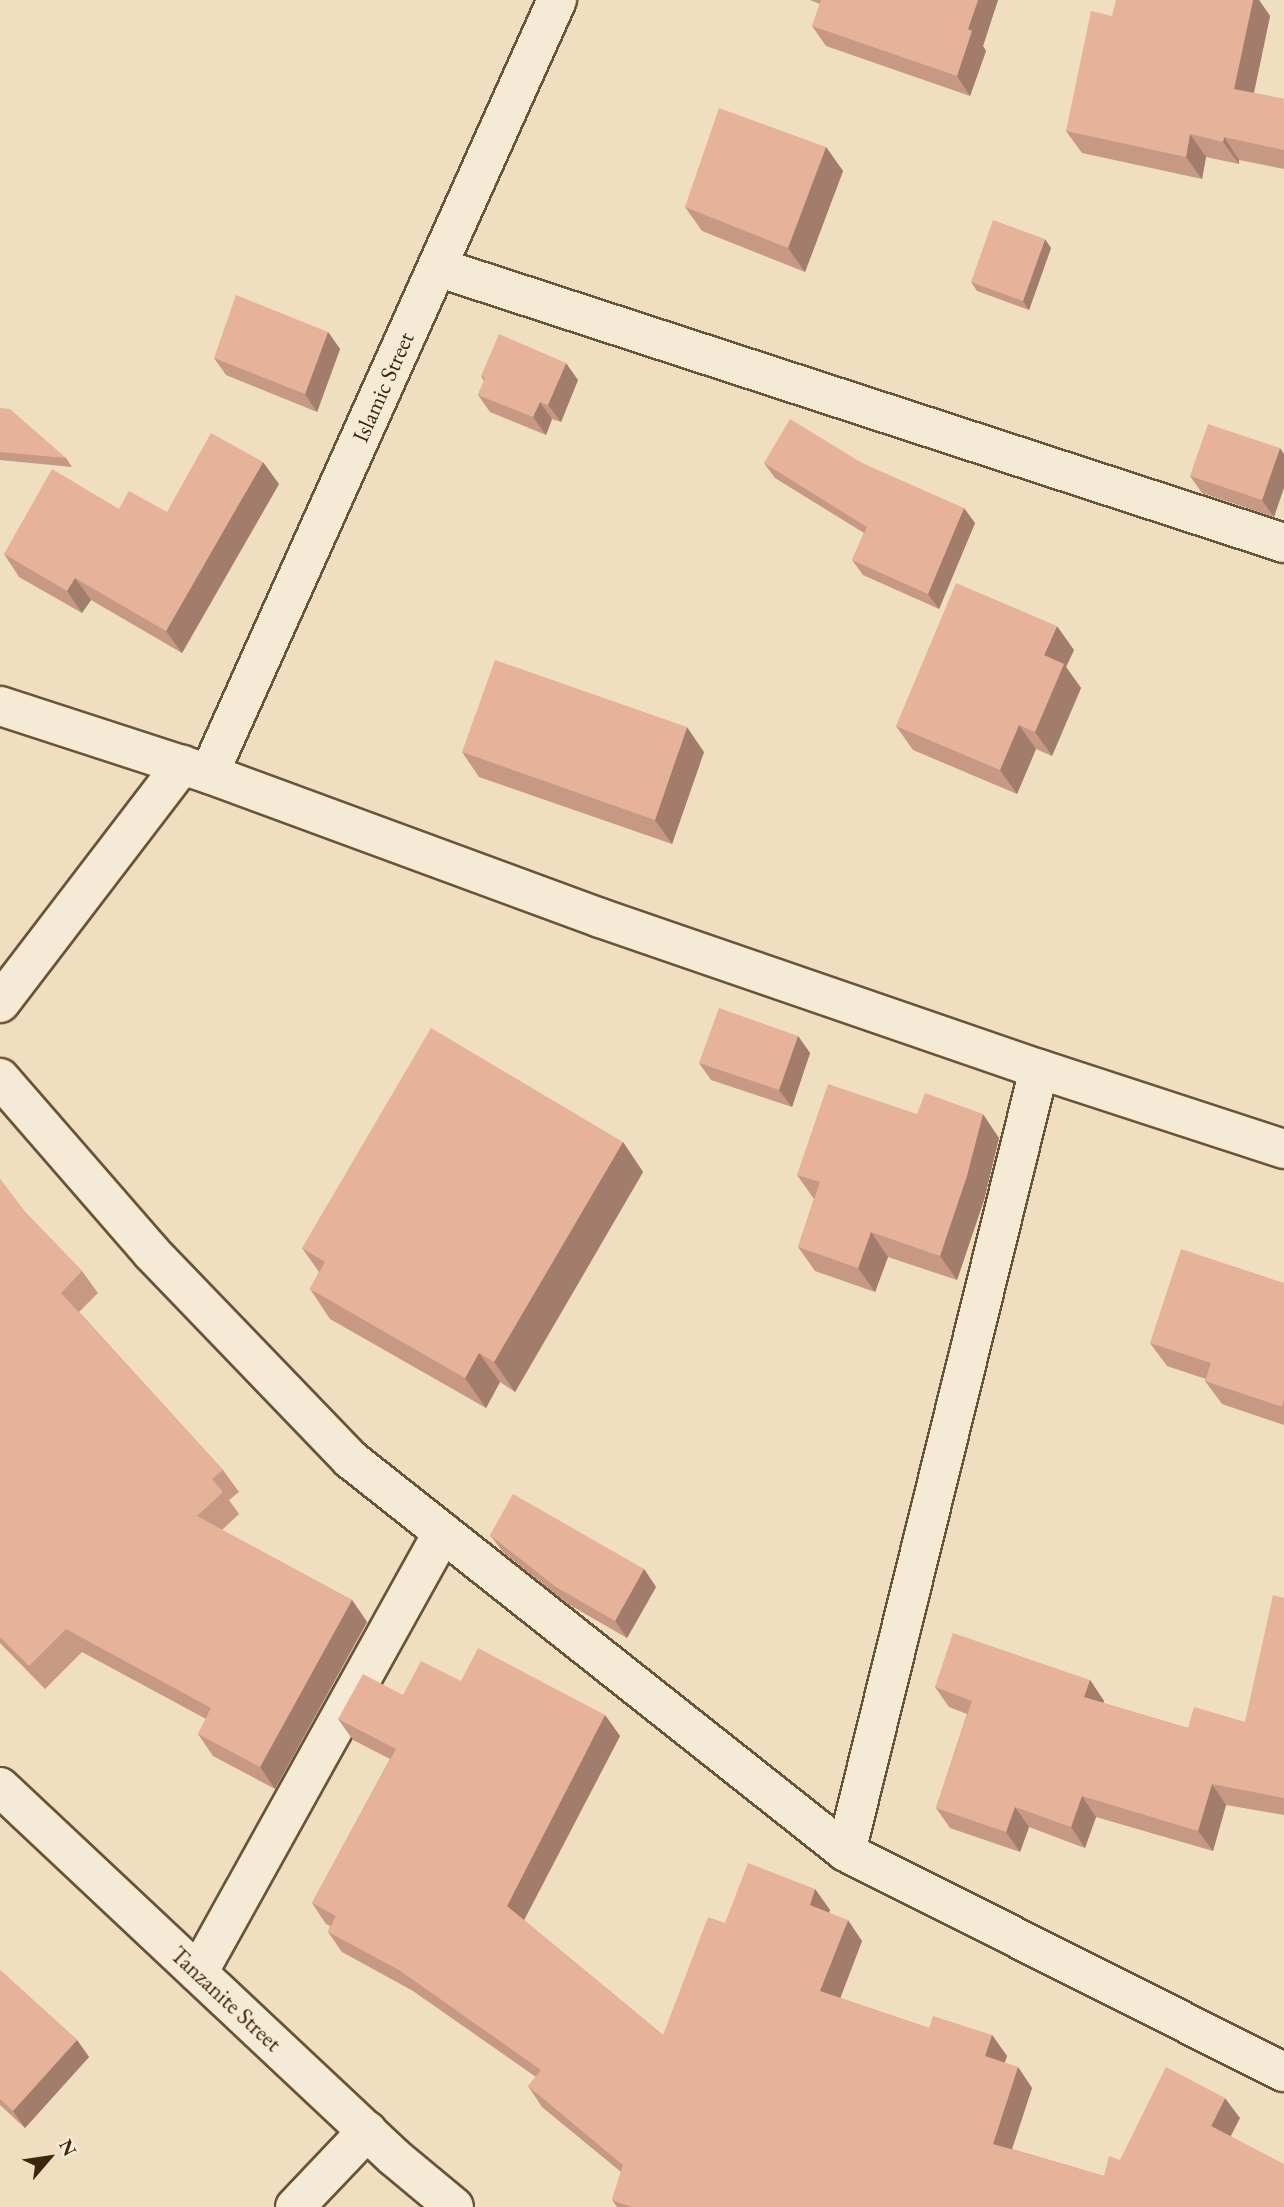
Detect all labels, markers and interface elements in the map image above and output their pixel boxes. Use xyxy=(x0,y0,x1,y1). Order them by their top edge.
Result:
street label: Islamic Street xyxy=(346,328,420,446)
street label: Tanzanite Street xyxy=(165,1941,287,2057)
north arrow xyxy=(14,2123,84,2193)
text: N xyxy=(53,2135,82,2160)

